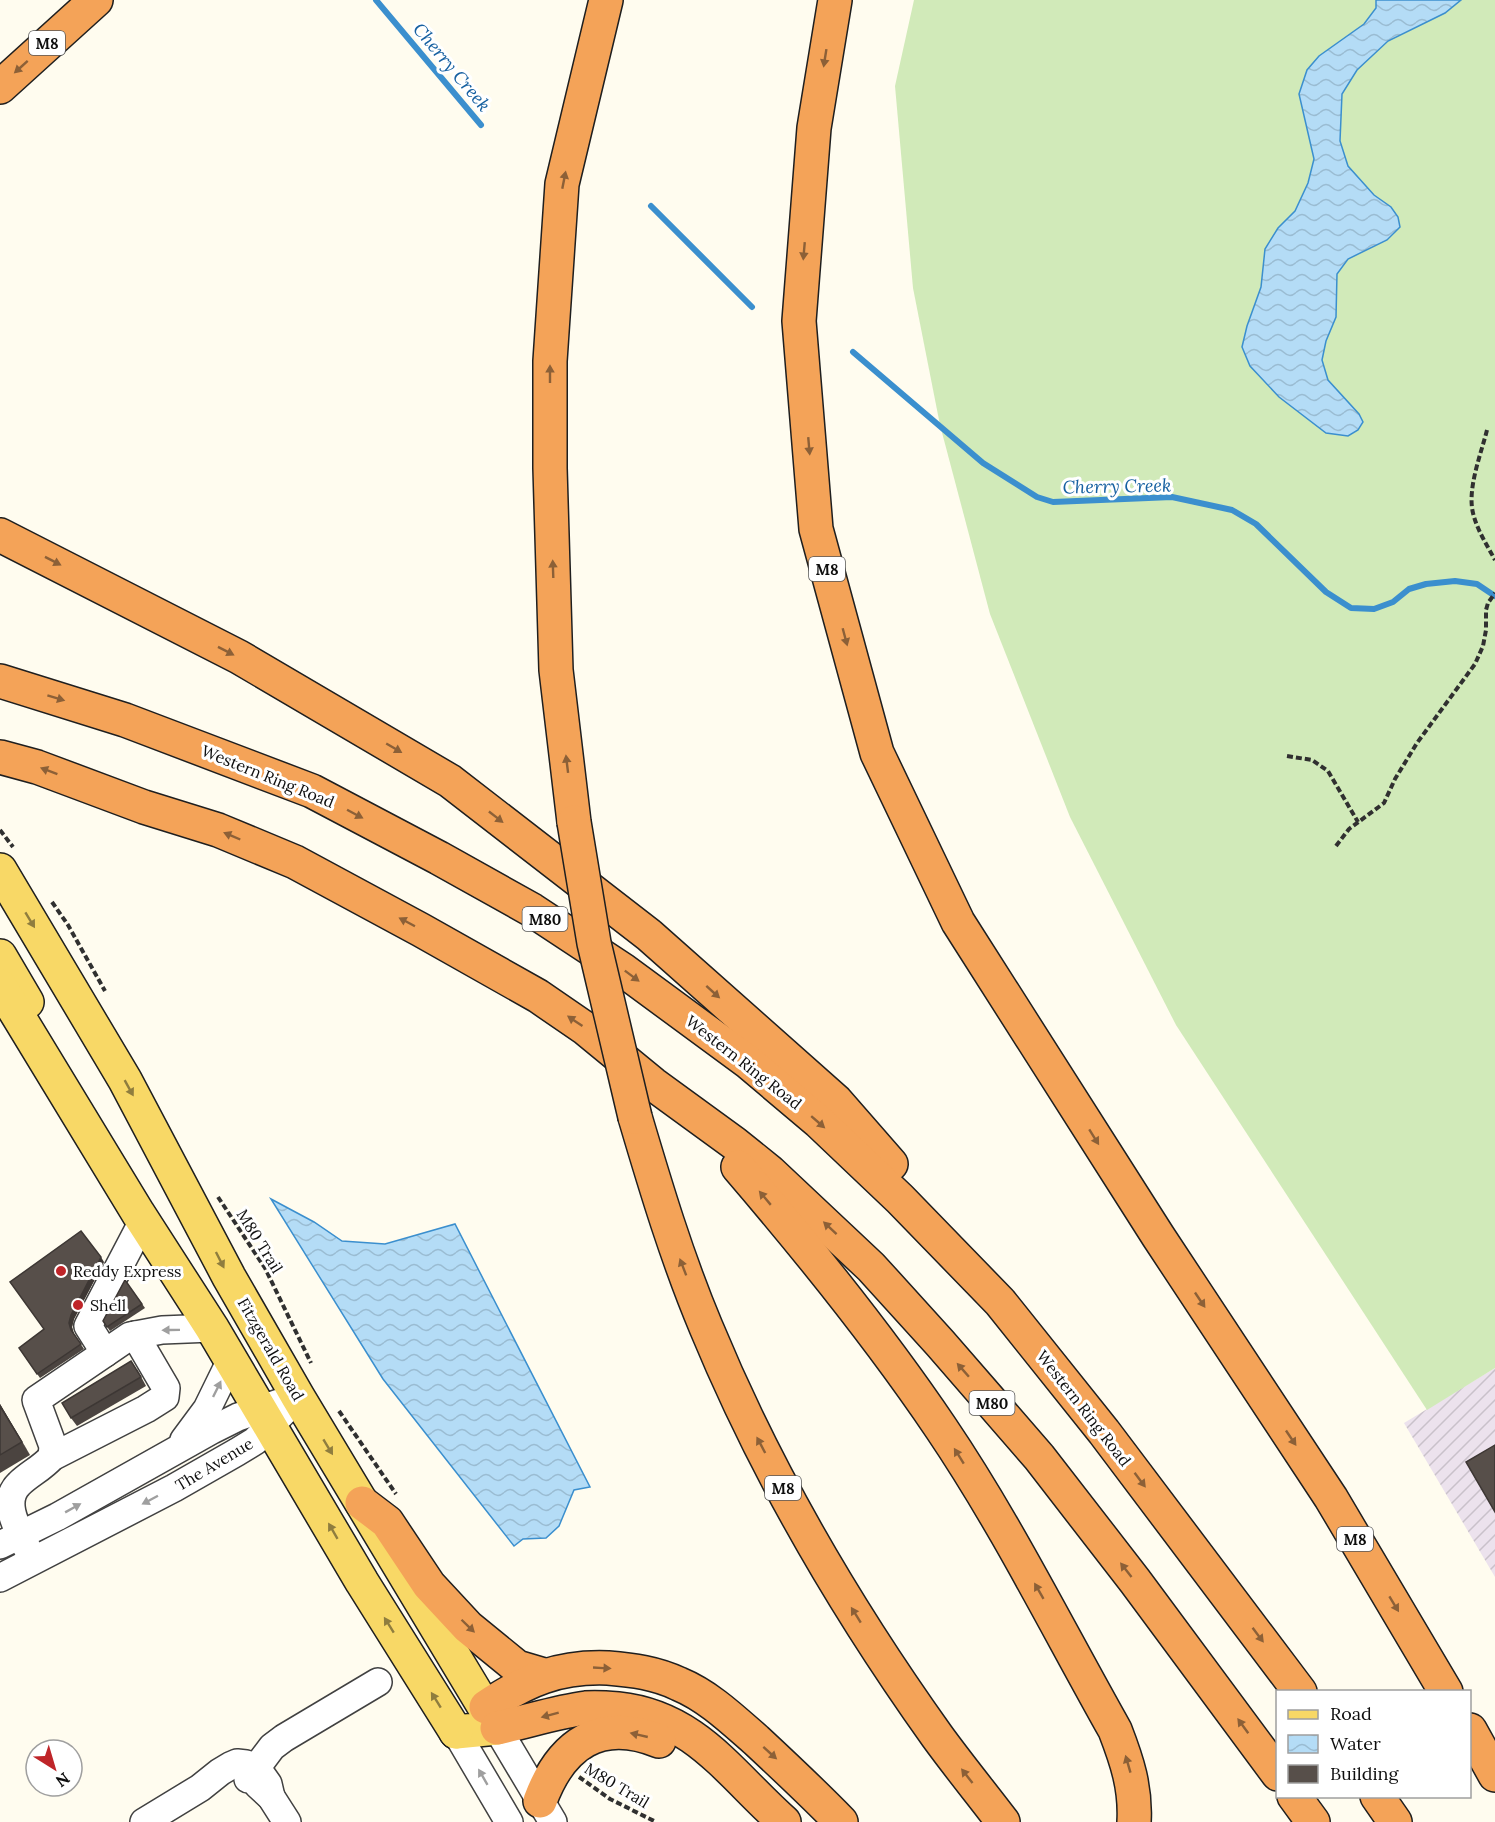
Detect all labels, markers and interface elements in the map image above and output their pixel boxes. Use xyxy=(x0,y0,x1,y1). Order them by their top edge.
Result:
water label: Cherry Creek xyxy=(408,18,496,116)
road number: M8 xyxy=(29,31,65,55)
one-way arrow xyxy=(821,48,830,67)
one-way arrow xyxy=(14,60,29,73)
one-way arrow xyxy=(560,170,569,189)
one-way arrow xyxy=(799,242,809,261)
one-way arrow xyxy=(545,365,555,384)
one-way arrow xyxy=(804,436,814,455)
water label: Cherry Creek xyxy=(1062,474,1172,498)
one-way arrow xyxy=(44,556,61,566)
road number: M8 xyxy=(809,557,845,581)
one-way arrow xyxy=(548,560,558,579)
one-way arrow xyxy=(841,628,851,646)
one-way arrow xyxy=(217,646,234,655)
one-way arrow xyxy=(47,694,65,703)
street label: Western Ring Road xyxy=(199,740,338,812)
one-way arrow xyxy=(386,743,402,754)
one-way arrow xyxy=(562,754,572,773)
one-way arrow xyxy=(39,766,57,776)
one-way arrow xyxy=(347,809,364,819)
one-way arrow xyxy=(488,810,504,823)
one-way arrow xyxy=(223,831,241,841)
road number: M80 xyxy=(522,907,568,931)
one-way arrow xyxy=(25,912,35,929)
one-way arrow xyxy=(398,917,415,927)
one-way arrow xyxy=(623,970,639,982)
one-way arrow xyxy=(705,985,720,998)
street label: Western Ring Road xyxy=(682,1011,806,1114)
one-way arrow xyxy=(567,1015,583,1027)
one-way arrow xyxy=(124,1080,134,1097)
one-way arrow xyxy=(810,1115,825,1128)
one-way arrow xyxy=(1089,1128,1100,1145)
one-way arrow xyxy=(759,1191,772,1206)
street label: M80 Trail xyxy=(233,1205,287,1277)
one-way arrow xyxy=(823,1222,837,1236)
one-way arrow xyxy=(216,1252,225,1269)
one-way arrow xyxy=(678,1257,688,1275)
place label: Reddy Express xyxy=(73,1261,182,1281)
marker: Reddy Express xyxy=(54,1264,68,1278)
one-way arrow xyxy=(1194,1292,1206,1308)
street label: Fitzgerald Road xyxy=(233,1294,309,1404)
place label: Shell xyxy=(90,1295,126,1315)
marker: Shell xyxy=(71,1298,85,1312)
one-way arrow xyxy=(161,1325,180,1335)
street label: Western Ring Road xyxy=(1033,1346,1136,1470)
one-way arrow xyxy=(957,1363,970,1378)
one-way arrow xyxy=(213,1381,222,1398)
road number: M80 xyxy=(970,1391,1014,1415)
one-way arrow xyxy=(1286,1430,1297,1446)
street label: The Avenue xyxy=(172,1433,257,1495)
one-way arrow xyxy=(756,1437,766,1454)
one-way arrow xyxy=(323,1439,334,1455)
one-way arrow xyxy=(953,1447,964,1464)
one-way arrow xyxy=(1133,1472,1146,1488)
road number: M8 xyxy=(765,1476,801,1500)
one-way arrow xyxy=(142,1495,159,1505)
one-way arrow xyxy=(64,1503,81,1513)
one-way arrow xyxy=(327,1523,338,1539)
road number: M8 xyxy=(1337,1527,1373,1551)
one-way arrow xyxy=(1121,1563,1133,1578)
one-way arrow xyxy=(1034,1583,1044,1600)
one-way arrow xyxy=(1389,1596,1399,1613)
one-way arrow xyxy=(851,1607,862,1623)
one-way arrow xyxy=(383,1617,394,1633)
one-way arrow xyxy=(460,1619,475,1632)
one-way arrow xyxy=(1251,1628,1263,1643)
one-way arrow xyxy=(592,1663,611,1672)
legend xyxy=(1276,1690,1471,1798)
one-way arrow xyxy=(430,1692,441,1708)
text: Road xyxy=(1330,1702,1372,1725)
one-way arrow xyxy=(541,1711,559,1721)
one-way arrow xyxy=(1237,1719,1249,1735)
one-way arrow xyxy=(630,1730,649,1739)
text: Water xyxy=(1330,1732,1381,1755)
north arrow xyxy=(24,1738,84,1798)
one-way arrow xyxy=(763,1746,778,1760)
one-way arrow xyxy=(1123,1755,1132,1773)
street label: M80 Trail xyxy=(581,1758,653,1812)
text: Building xyxy=(1330,1762,1400,1785)
text: N xyxy=(52,1768,74,1792)
one-way arrow xyxy=(961,1768,973,1784)
one-way arrow xyxy=(477,1769,488,1785)

